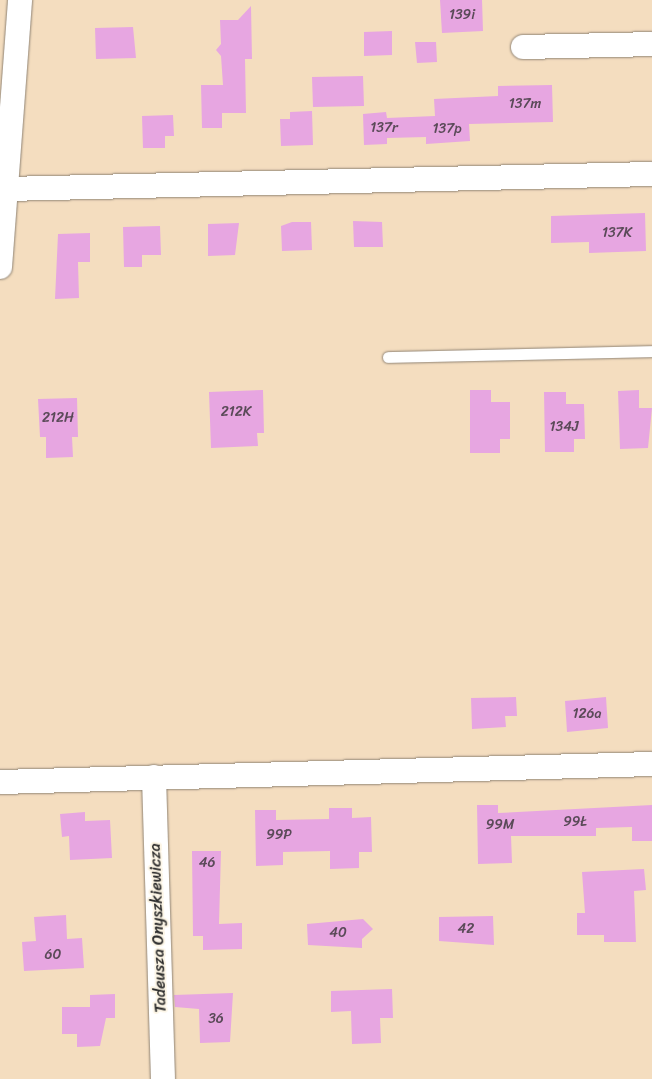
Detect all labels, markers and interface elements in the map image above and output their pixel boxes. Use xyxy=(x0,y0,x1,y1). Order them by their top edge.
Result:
house number: 139i xyxy=(449,7,475,23)
house number: 137m xyxy=(509,96,541,112)
house number: 137r xyxy=(370,120,398,136)
house number: 137p xyxy=(432,121,462,137)
house number: 137K xyxy=(602,225,632,241)
house number: 212K xyxy=(221,404,251,420)
house number: 212H xyxy=(42,410,74,426)
house number: 134J xyxy=(549,419,579,435)
house number: 126a xyxy=(572,706,602,722)
house number: 99Ł xyxy=(563,814,587,830)
house number: 99M xyxy=(486,817,514,833)
house number: 99P xyxy=(266,827,292,843)
street label: Tadeusza Onyszkiewicza xyxy=(145,843,171,1013)
house number: 46 xyxy=(199,855,215,871)
house number: 42 xyxy=(458,921,474,937)
house number: 40 xyxy=(329,925,347,941)
house number: 60 xyxy=(45,947,61,963)
house number: 36 xyxy=(208,1011,224,1027)

